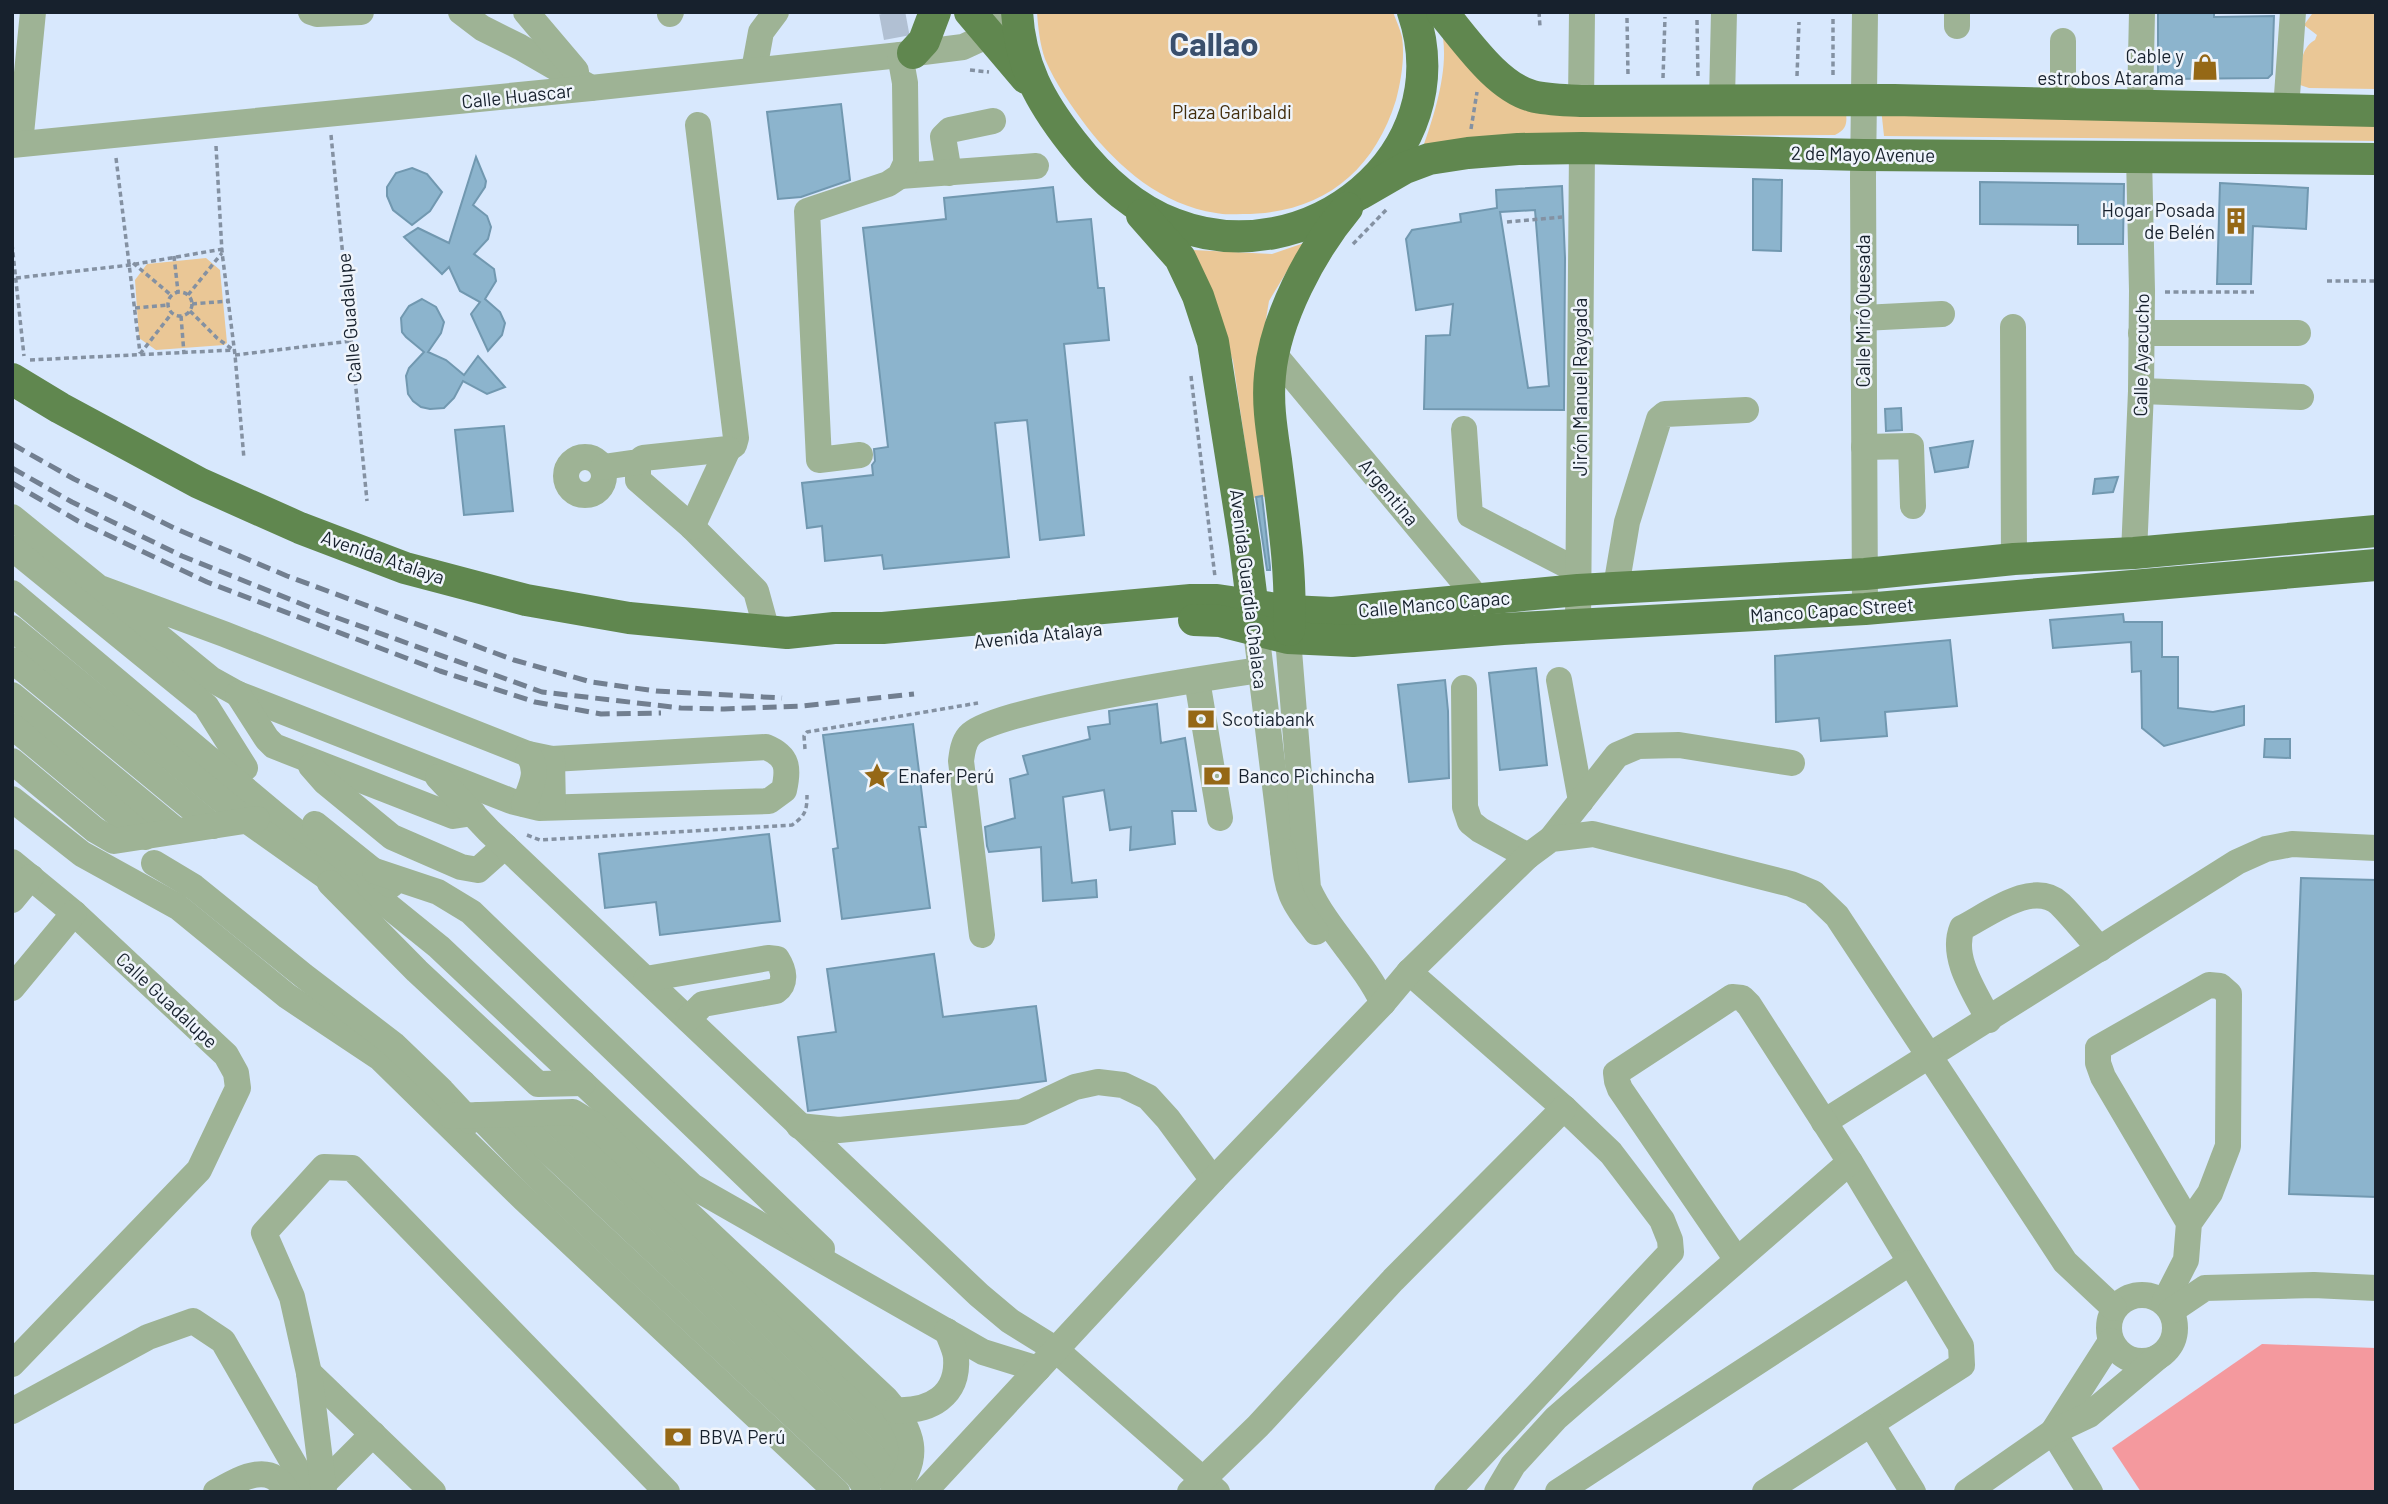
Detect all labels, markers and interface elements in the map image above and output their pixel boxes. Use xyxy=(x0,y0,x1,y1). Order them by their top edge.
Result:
district label: Callao xyxy=(1169,23,1259,63)
place label: Cable y estrobos Atarama xyxy=(2037,44,2184,89)
shop icon: Cable y estrobos Atarama xyxy=(2190,52,2220,82)
street label: Calle Huascar xyxy=(460,78,574,113)
park label: Plaza Garibaldi xyxy=(1172,100,1292,123)
street label: 2 de Mayo Avenue xyxy=(1791,141,1935,166)
place label: Hogar Posada de Belén xyxy=(2101,198,2215,243)
building icon: Hogar Posada de Belén xyxy=(2221,206,2251,236)
street label: Calle Miró Quesada xyxy=(1851,234,1874,388)
street label: Calle Guadalupe xyxy=(331,252,366,384)
street label: Calle Ayacucho xyxy=(2128,293,2153,417)
street label: Jirón Manuel Raygada xyxy=(1568,298,1591,476)
street label: Argentina xyxy=(1355,453,1424,530)
street label: Avenida Guardia Chalaca xyxy=(1226,488,1273,690)
street label: Avenida Atalaya xyxy=(318,525,448,588)
street label: Calle Manco Capac xyxy=(1357,585,1511,622)
street label: Manco Capac Street xyxy=(1749,592,1915,627)
street label: Avenida Atalaya xyxy=(973,616,1103,653)
bank icon: Scotiabank xyxy=(1186,704,1216,734)
place label: Scotiabank xyxy=(1222,707,1314,730)
place icon: Enafer Perú xyxy=(862,761,892,791)
bank icon: Banco Pichincha xyxy=(1202,761,1232,791)
place label: Enafer Perú xyxy=(898,764,994,787)
place label: Banco Pichincha xyxy=(1238,764,1375,787)
street label: Calle Guadalupe xyxy=(112,947,223,1053)
bank icon: BBVA Perú xyxy=(663,1422,693,1452)
place label: BBVA Perú xyxy=(699,1425,785,1448)

